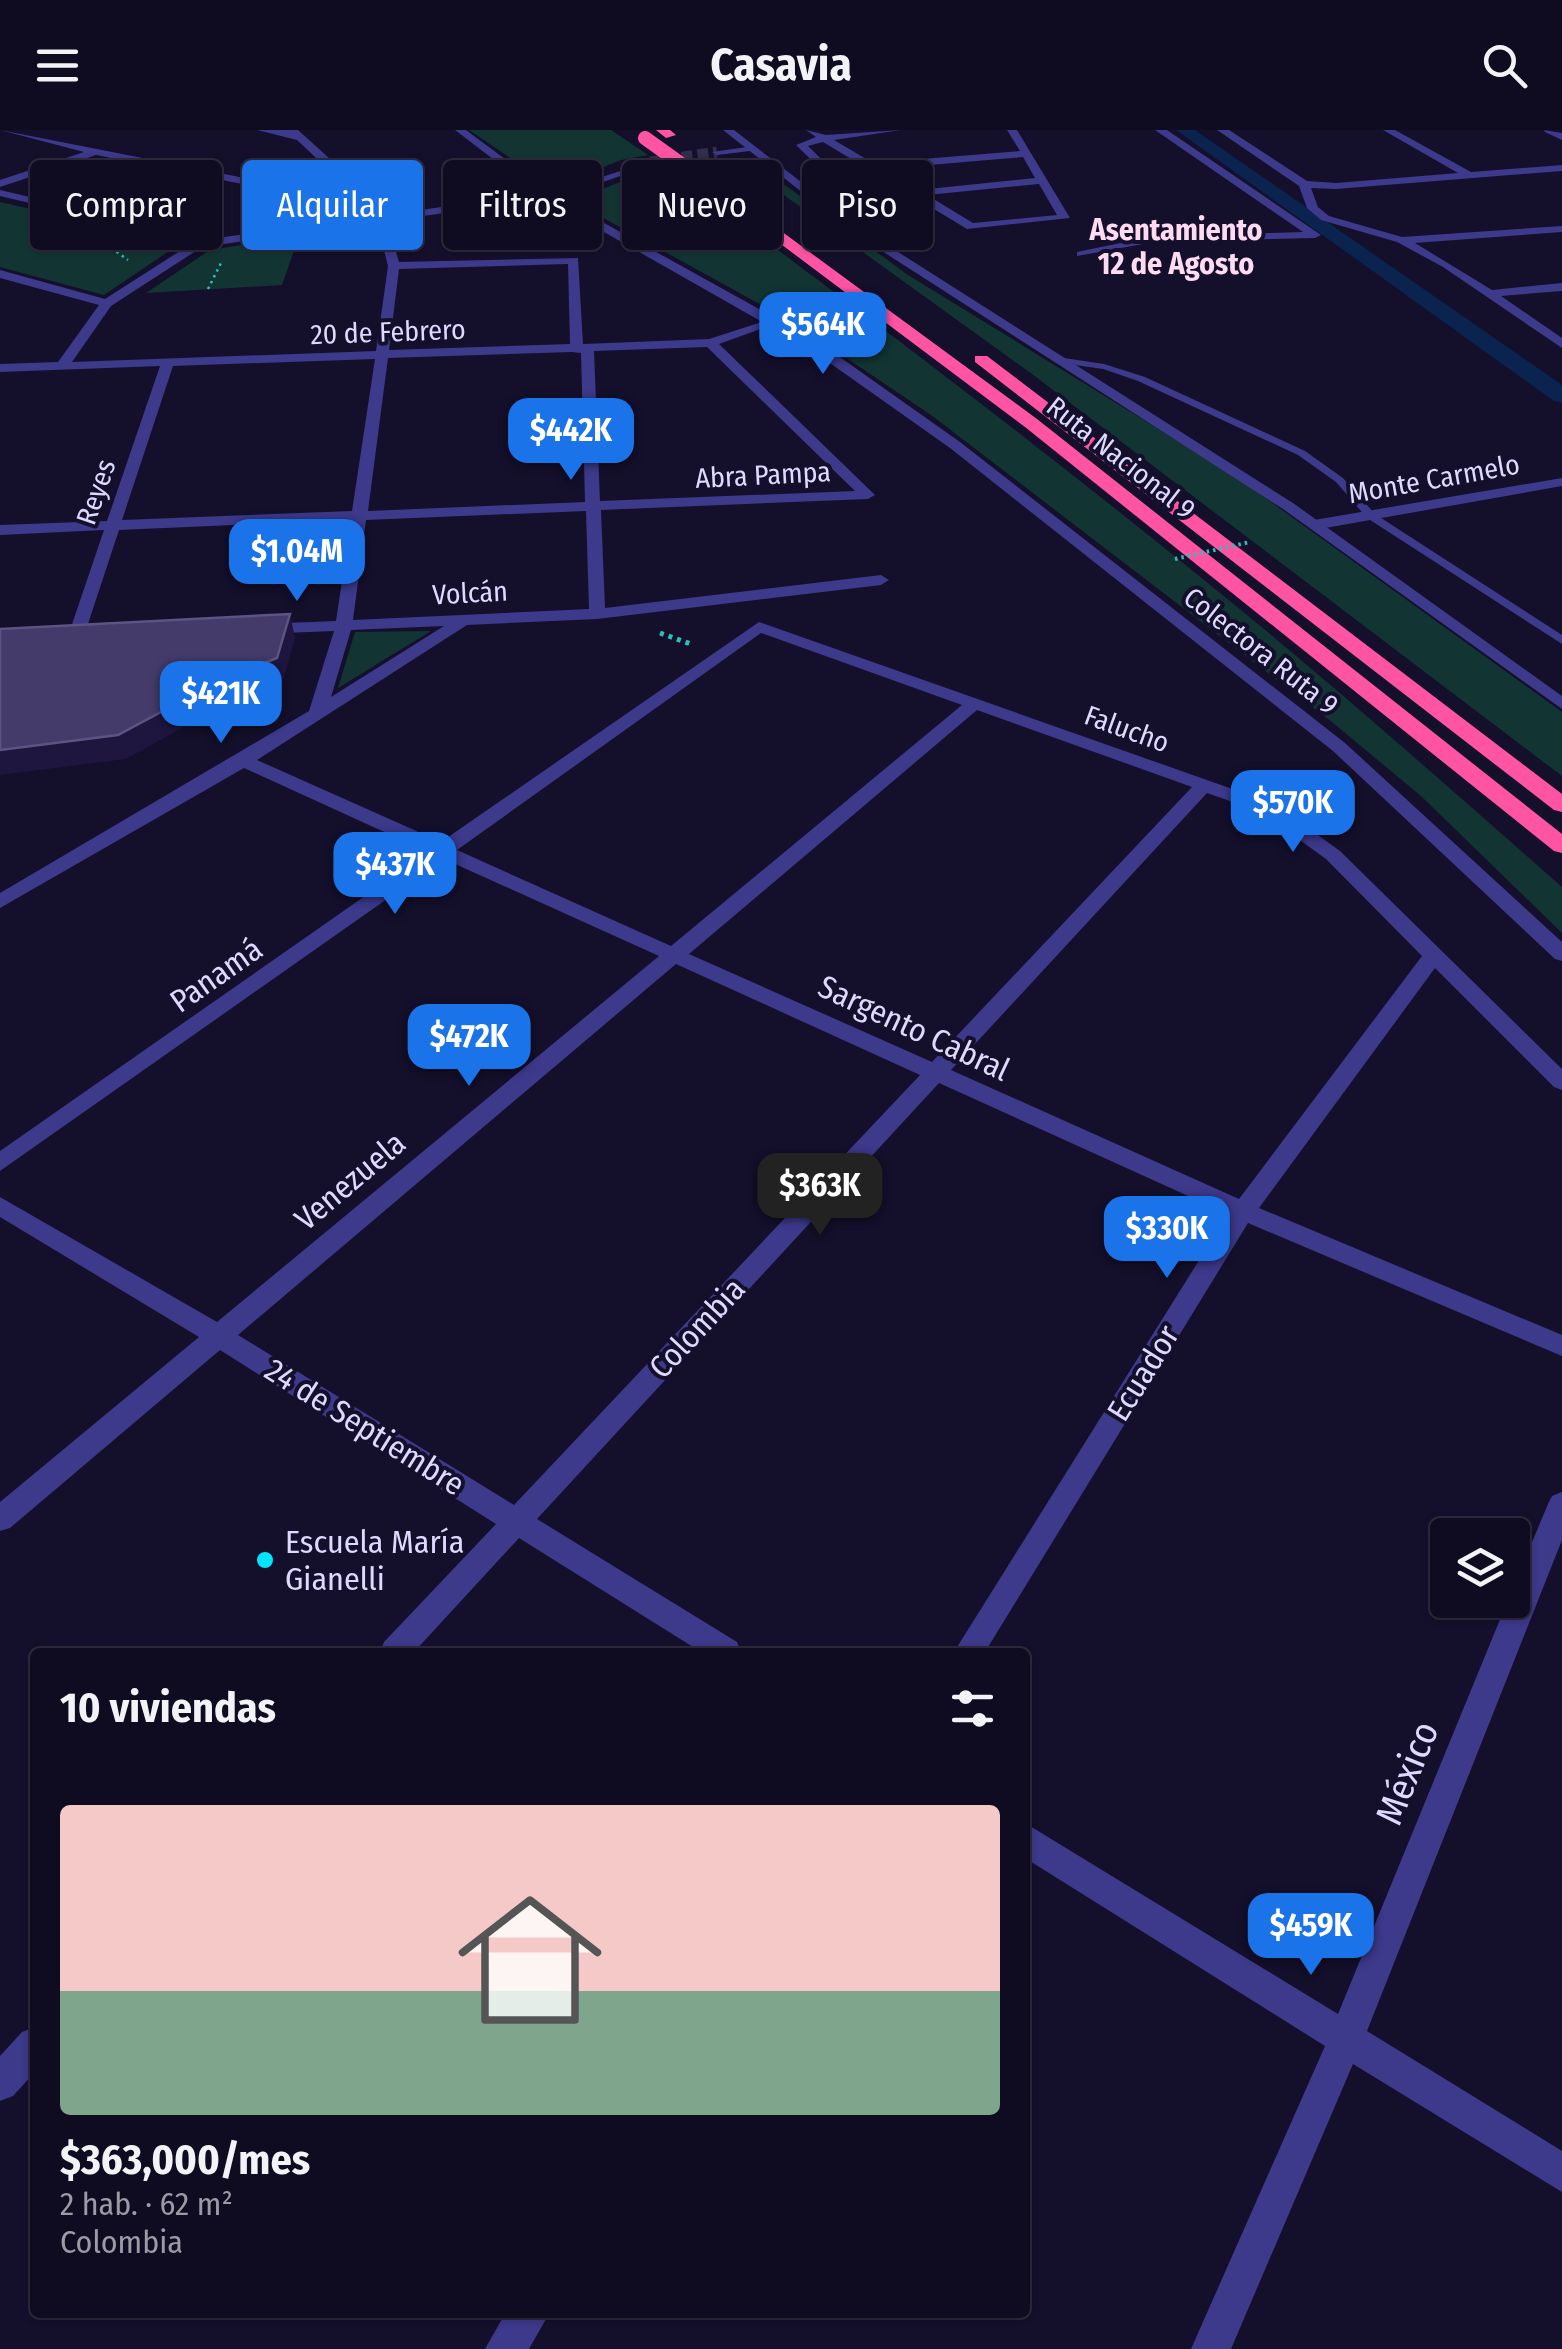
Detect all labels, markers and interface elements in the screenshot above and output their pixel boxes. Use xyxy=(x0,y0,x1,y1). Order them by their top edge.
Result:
icon: menu xyxy=(30,38,85,93)
text: Casavia xyxy=(710,38,852,92)
icon: search xyxy=(1477,38,1532,93)
chip: Comprar xyxy=(30,160,222,250)
chip: Alquilar xyxy=(242,160,423,250)
chip: Filtros xyxy=(443,160,602,250)
chip: Nuevo xyxy=(622,160,782,250)
chip: Piso xyxy=(802,160,933,250)
district label: Asentamiento 12 de Agosto xyxy=(1088,212,1263,282)
pin: $564K xyxy=(753,292,893,377)
text: $564K xyxy=(781,305,865,343)
street label: 20 de Febrero xyxy=(310,313,466,351)
street label: Ruta Nacional 9 xyxy=(1040,390,1202,526)
pin: $442K xyxy=(501,398,641,483)
text: $442K xyxy=(530,411,612,449)
street label: Monte Carmelo xyxy=(1346,448,1522,510)
street label: Reyes xyxy=(70,455,122,529)
street label: Abra Pampa xyxy=(694,455,832,495)
pin: $1.04M xyxy=(216,519,378,604)
text: $1.04M xyxy=(251,532,343,570)
street label: Volcán xyxy=(431,575,509,611)
street label: Colectora Ruta 9 xyxy=(1177,580,1345,722)
pin: $421K xyxy=(151,661,291,746)
text: $421K xyxy=(182,674,260,712)
street label: Falucho xyxy=(1080,699,1174,759)
pin: $570K xyxy=(1223,770,1363,855)
text: $570K xyxy=(1253,783,1333,821)
pin: $437K xyxy=(325,832,465,917)
text: $437K xyxy=(355,845,435,883)
street label: Panamá xyxy=(163,930,269,1020)
street label: Sargento Cabral xyxy=(812,967,1016,1089)
pin: $472K xyxy=(399,1004,539,1089)
text: $472K xyxy=(430,1017,508,1055)
street label: Venezuela xyxy=(287,1124,413,1238)
pin: $363K xyxy=(750,1153,890,1238)
text: $363K xyxy=(779,1166,861,1204)
pin: $330K xyxy=(1097,1196,1237,1281)
text: $330K xyxy=(1126,1209,1208,1247)
street label: Colombia xyxy=(641,1270,753,1386)
street label: Ecuador xyxy=(1099,1318,1187,1428)
street label: 24 de Septiembre xyxy=(258,1351,472,1503)
map controls xyxy=(1430,1518,1530,1618)
button: layers xyxy=(1430,1518,1530,1618)
place label: Escuela María Gianelli xyxy=(285,1523,464,1598)
marker: Escuela María Gianelli xyxy=(254,1549,276,1571)
icon: filters xyxy=(945,1681,1000,1736)
text: 10 viviendas xyxy=(60,1683,276,1733)
street label: México xyxy=(1366,1715,1448,1831)
icon: home xyxy=(440,1870,620,2050)
pin: $459K xyxy=(1241,1893,1381,1978)
text: $459K xyxy=(1270,1906,1352,1944)
text: $363,000/mes xyxy=(60,2135,310,2185)
text: 2 hab. · 62 m² xyxy=(60,2185,233,2223)
text: Colombia xyxy=(60,2223,183,2261)

